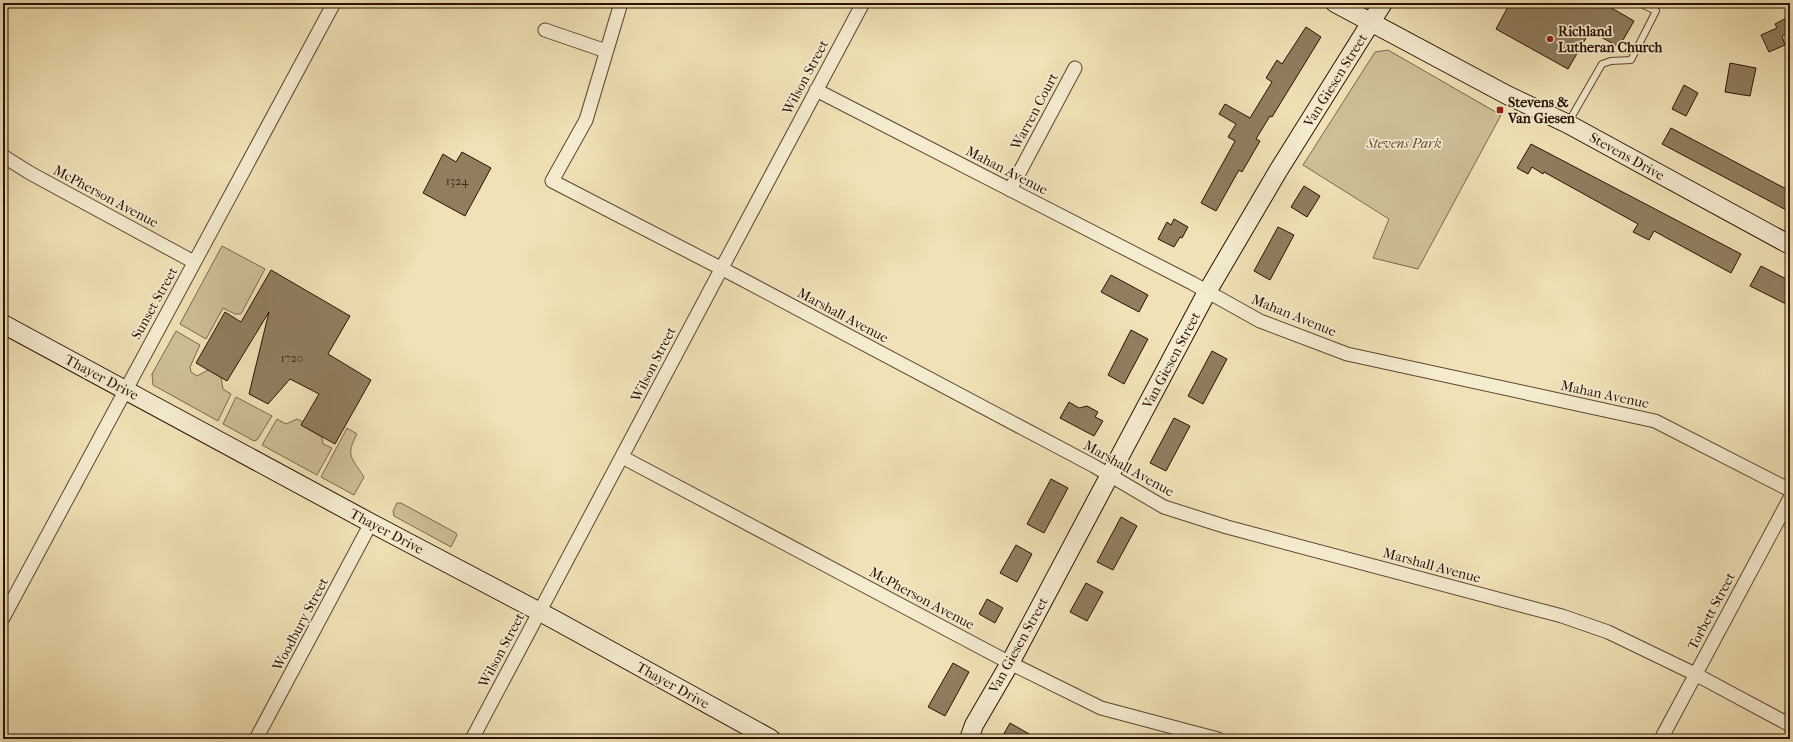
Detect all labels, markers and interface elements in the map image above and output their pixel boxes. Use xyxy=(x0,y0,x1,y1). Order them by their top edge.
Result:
place label: Richland Lutheran Church xyxy=(1558,23,1664,56)
street label: Van Giesen Street xyxy=(1299,30,1371,131)
marker: Richland Lutheran Church xyxy=(1545,34,1555,44)
street label: Wilson Street xyxy=(778,37,832,118)
street label: Warren Court xyxy=(1007,70,1062,153)
place label: Stevens & Van Giesen xyxy=(1507,94,1576,127)
marker: Stevens & Van Giesen xyxy=(1495,105,1505,115)
street label: Stevens Drive xyxy=(1586,129,1667,184)
park label: Stevens Park xyxy=(1365,135,1442,152)
street label: Mahan Avenue xyxy=(963,142,1051,198)
street label: McPherson Avenue xyxy=(50,162,161,231)
house number: 1324 xyxy=(446,174,469,188)
street label: Sunset Street xyxy=(128,264,181,342)
street label: Marshall Avenue xyxy=(794,284,891,347)
street label: Mahan Avenue xyxy=(1249,291,1339,340)
street label: Van Giesen Street xyxy=(1138,309,1204,412)
street label: Wilson Street xyxy=(627,324,680,405)
street label: Thayer Drive xyxy=(62,351,142,404)
house number: 1720 xyxy=(281,351,303,365)
street label: Mahan Avenue xyxy=(1559,377,1651,412)
street label: Marshall Avenue xyxy=(1081,437,1177,500)
street label: Thayer Drive xyxy=(347,505,427,558)
street label: Marshall Avenue xyxy=(1381,544,1483,587)
street label: McPherson Avenue xyxy=(866,564,977,633)
street label: Torbett Street xyxy=(1684,570,1739,653)
street label: Woodbury Street xyxy=(268,575,332,675)
street label: Van Giesen Street xyxy=(985,594,1052,697)
street label: Wilson Street xyxy=(474,610,528,691)
street label: Thayer Drive xyxy=(633,658,712,713)

